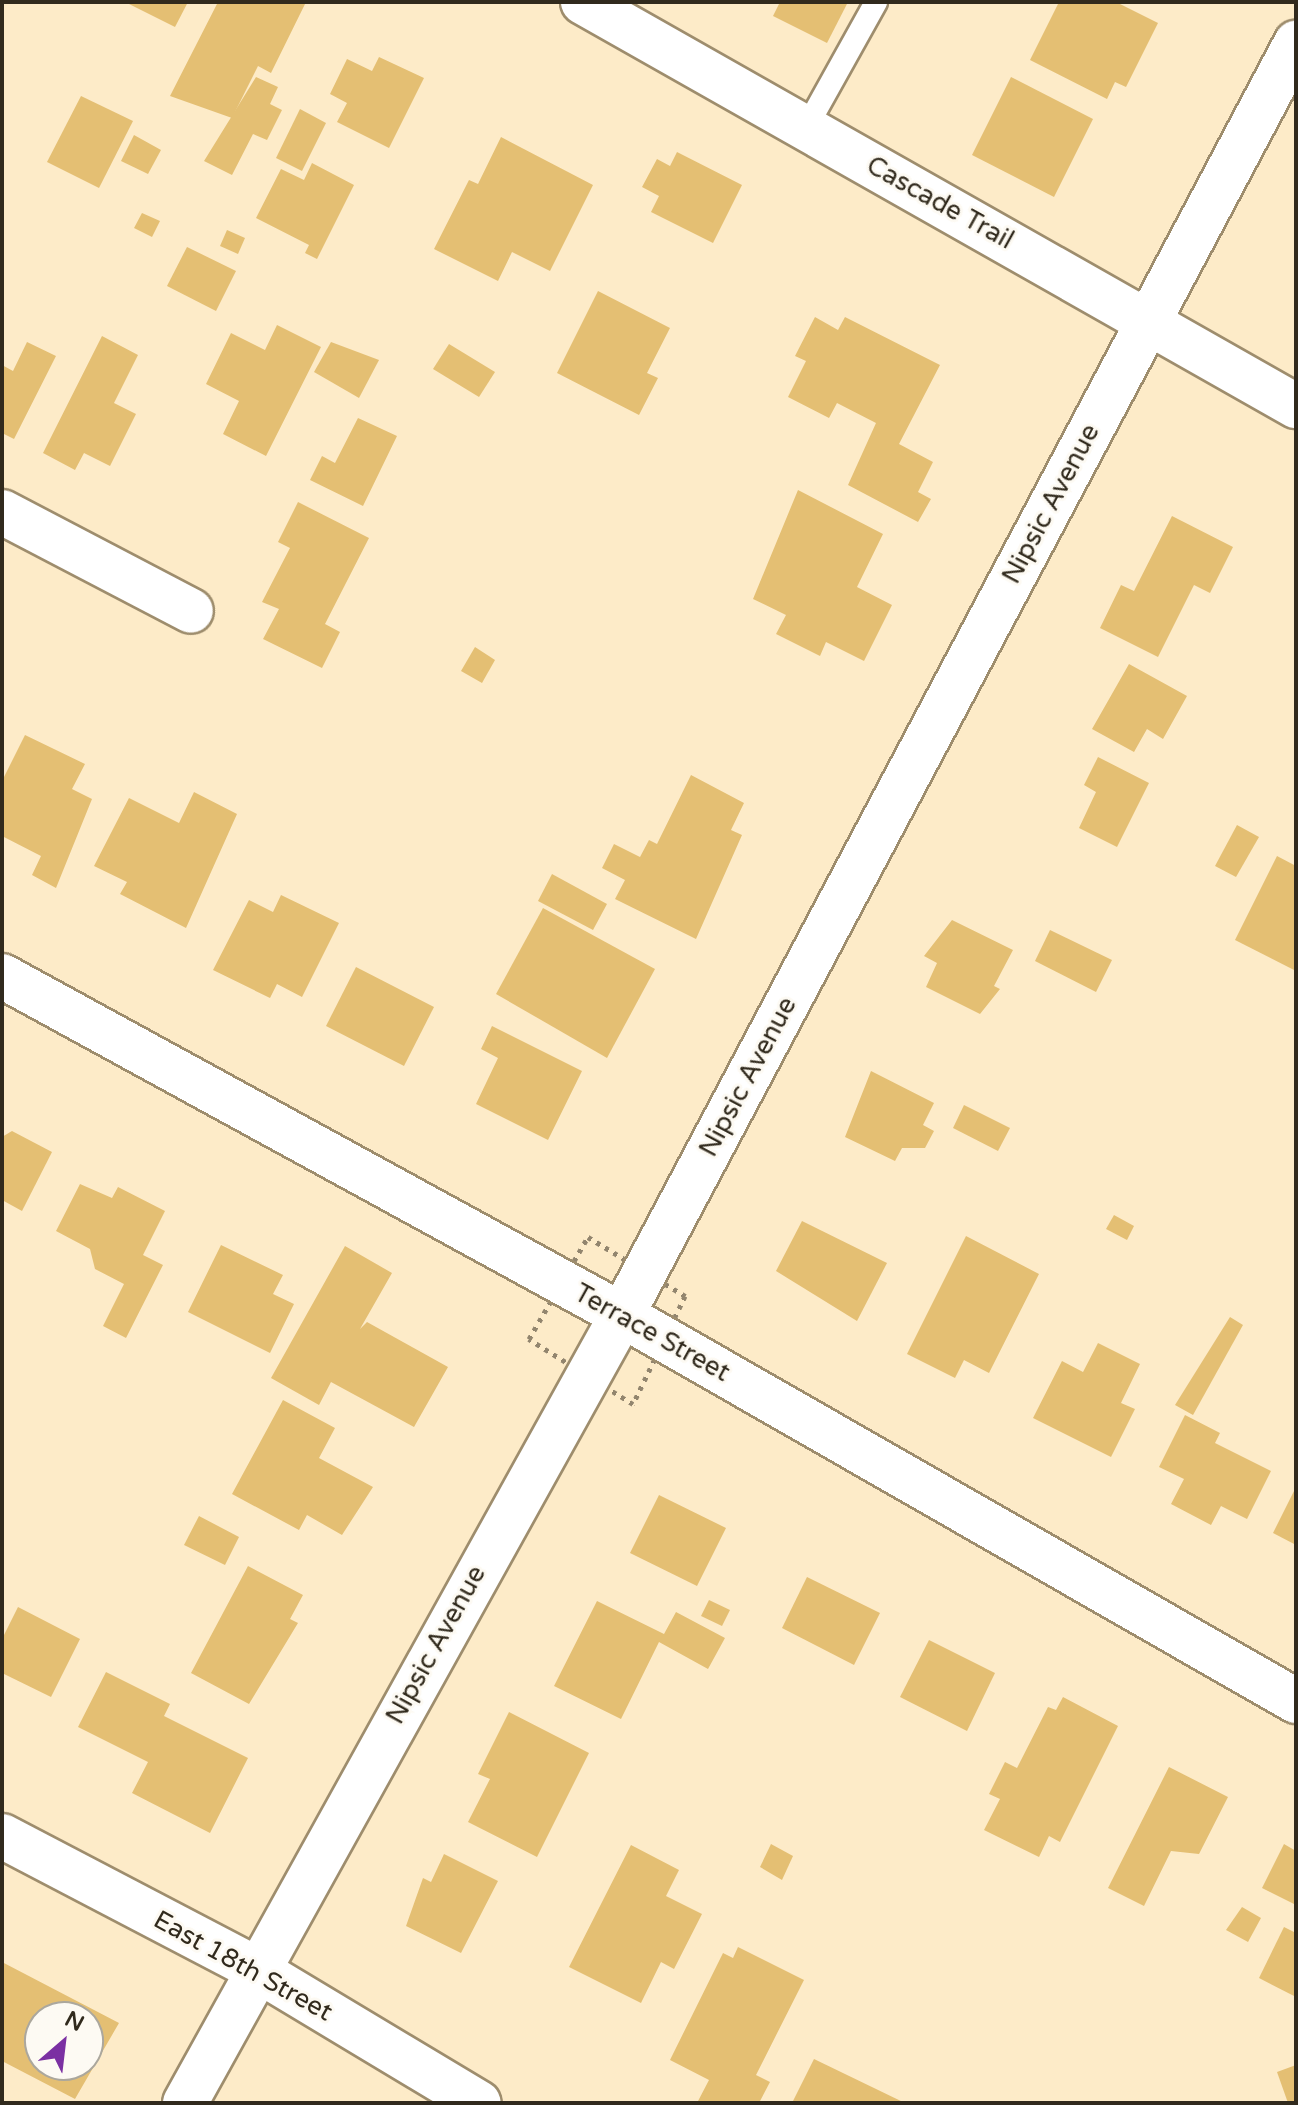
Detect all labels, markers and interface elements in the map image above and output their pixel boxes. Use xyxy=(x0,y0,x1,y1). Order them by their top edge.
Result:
street label: Cascade Trail xyxy=(861,150,1019,256)
street label: Nipsic Avenue xyxy=(996,419,1106,589)
street label: Nipsic Avenue xyxy=(693,992,803,1162)
street label: Terrace Street xyxy=(569,1277,735,1389)
street label: Nipsic Avenue xyxy=(380,1560,492,1730)
street label: East 18th Street xyxy=(148,1904,338,2028)
north arrow xyxy=(24,2001,104,2081)
text: N xyxy=(60,2006,88,2037)

